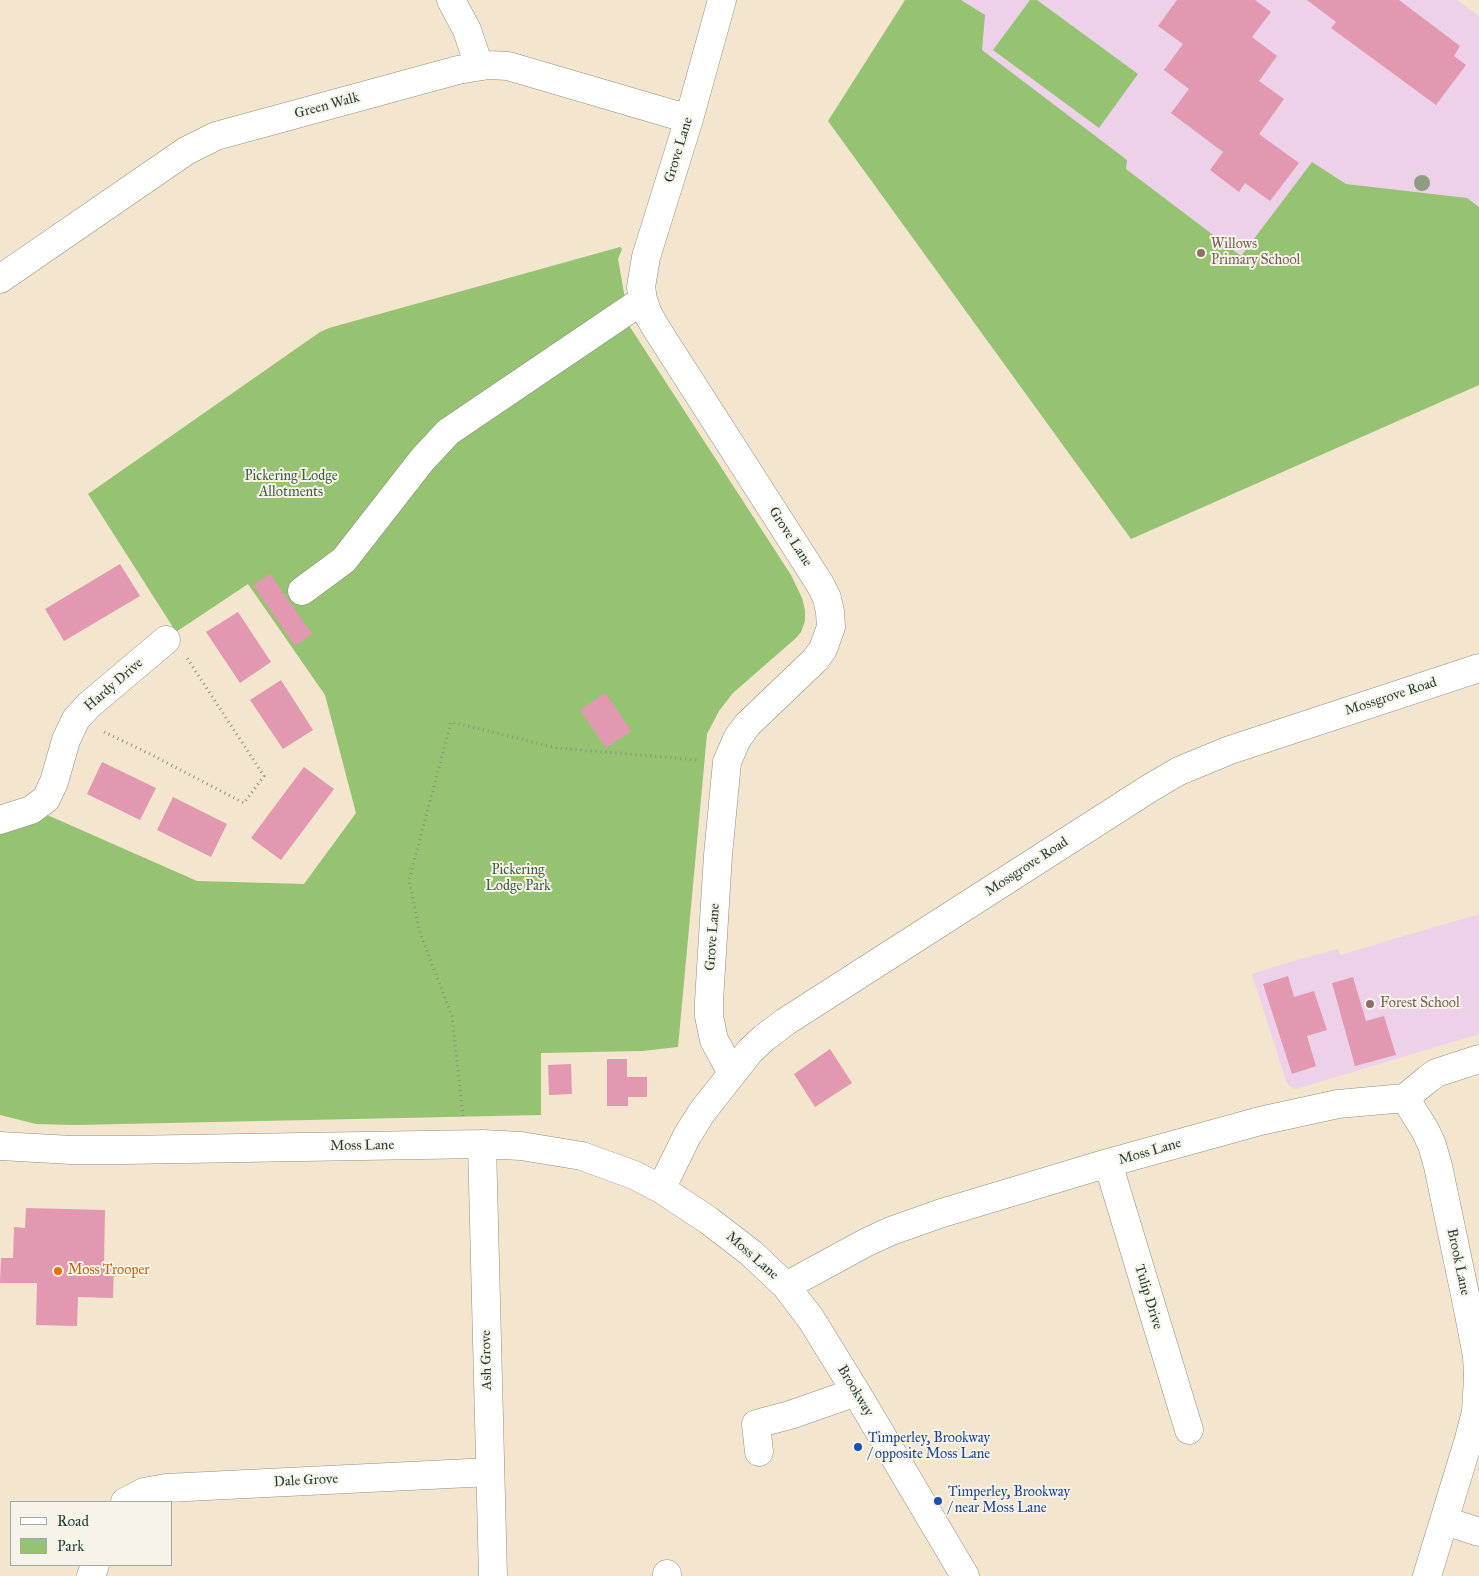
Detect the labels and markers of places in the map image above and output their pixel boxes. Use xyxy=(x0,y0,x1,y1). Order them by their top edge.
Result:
place label: Willows Primary School xyxy=(1211,237,1300,270)
marker: Willows Primary School xyxy=(1195,247,1207,259)
place label: Forest School xyxy=(1380,996,1460,1012)
marker: Forest School xyxy=(1364,998,1376,1010)
place label: Moss Trooper xyxy=(68,1263,149,1279)
marker: Moss Trooper xyxy=(52,1265,64,1277)
place label: Timperley, Brookway / opposite Moss Lane xyxy=(868,1431,990,1464)
marker: Timperley, Brookway / opposite Moss Lane xyxy=(852,1441,864,1453)
place label: Timperley, Brookway / near Moss Lane xyxy=(948,1485,1070,1518)
marker: Timperley, Brookway / near Moss Lane xyxy=(932,1495,944,1507)

